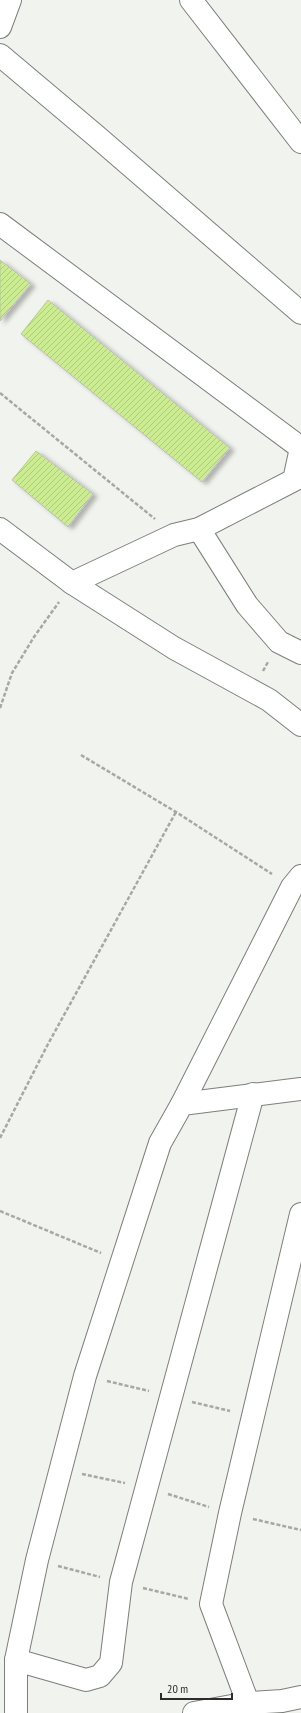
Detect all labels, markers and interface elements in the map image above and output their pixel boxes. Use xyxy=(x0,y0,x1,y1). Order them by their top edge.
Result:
scale bar xyxy=(161,1675,232,1701)
text: 20 m xyxy=(167,1681,188,1696)

